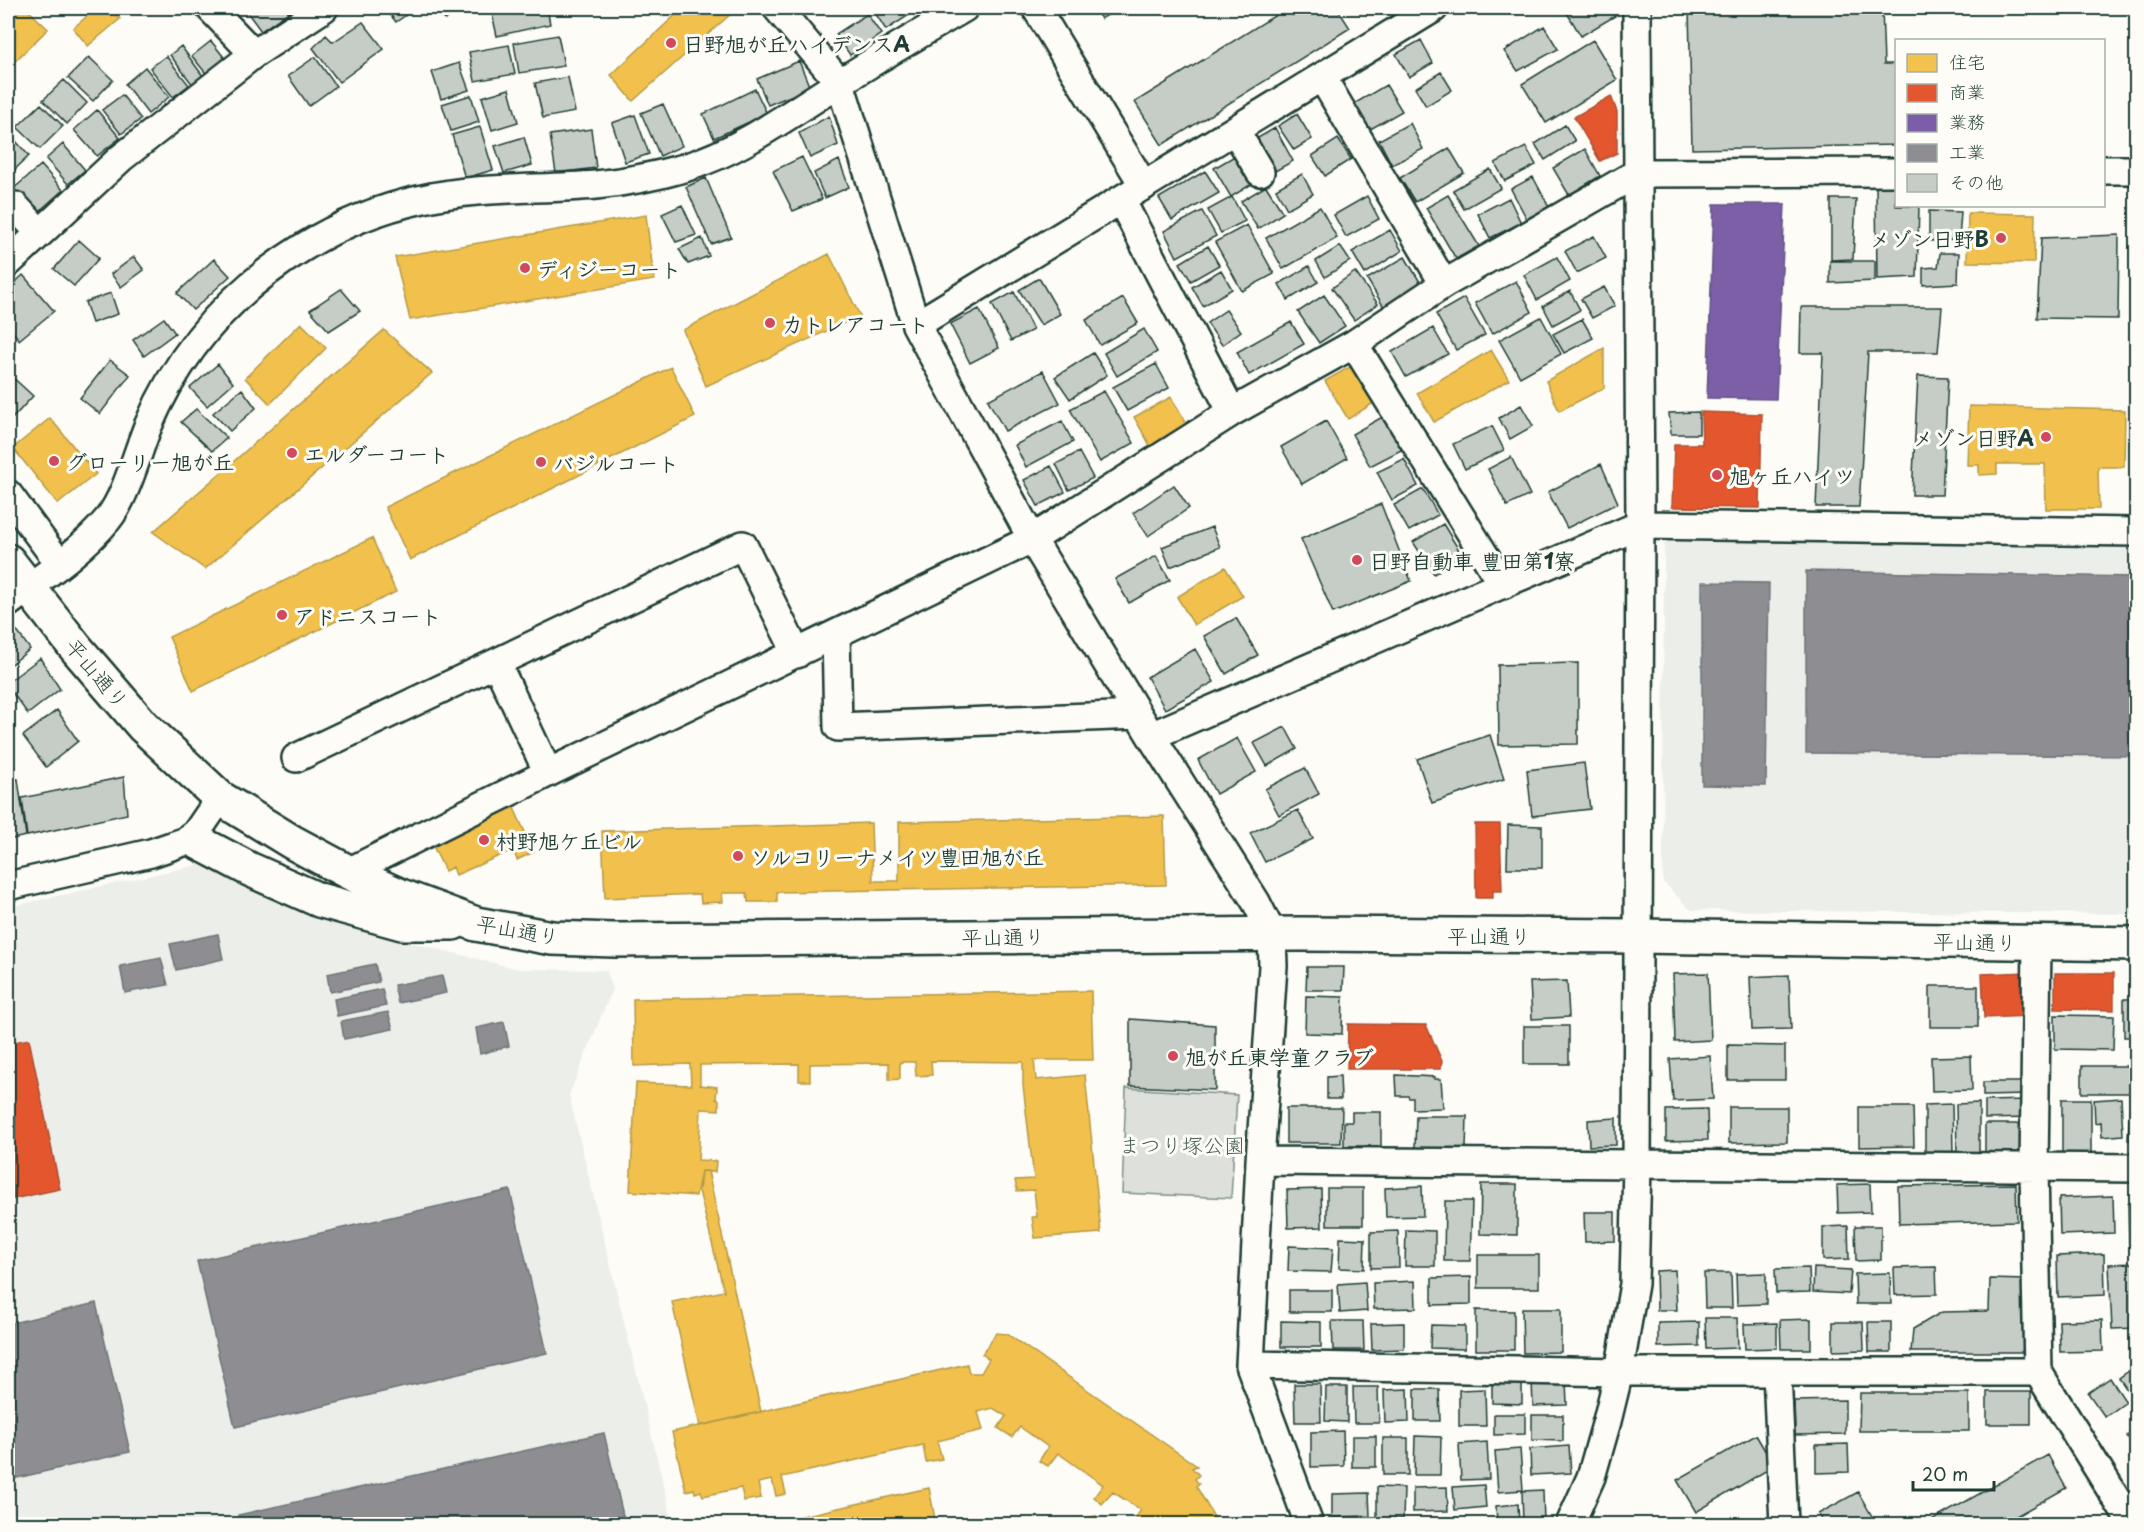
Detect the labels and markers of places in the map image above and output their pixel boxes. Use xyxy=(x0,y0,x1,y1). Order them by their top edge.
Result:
place label: 日野旭が丘ハイデンスA xyxy=(683,27,910,59)
marker: 日野旭が丘ハイデンスA xyxy=(664,36,678,50)
place label: メゾン日野B xyxy=(1870,222,1989,254)
marker: メゾン日野B xyxy=(1994,231,2008,245)
place label: ディジーコート xyxy=(537,252,681,284)
marker: ディジーコート xyxy=(518,261,532,275)
place label: カトレアコート xyxy=(782,307,929,339)
marker: カトレアコート xyxy=(763,316,777,330)
place label: メゾン日野A xyxy=(1912,421,2034,453)
marker: メゾン日野A xyxy=(2039,430,2053,444)
place label: エルダーコート xyxy=(304,437,449,469)
place label: グローリー旭が丘 xyxy=(66,445,234,477)
marker: エルダーコート xyxy=(285,446,299,460)
place label: バジルコート xyxy=(553,446,679,478)
marker: グローリー旭が丘 xyxy=(47,454,61,468)
marker: バジルコート xyxy=(534,455,548,469)
place label: 旭ヶ丘ハイツ xyxy=(1729,459,1855,491)
marker: 旭ヶ丘ハイツ xyxy=(1710,468,1724,482)
place label: 日野自動車 豊田第1寮 xyxy=(1369,544,1575,576)
marker: 日野自動車 豊田第1寮 xyxy=(1350,553,1364,567)
place label: アドニスコート xyxy=(294,599,441,631)
marker: アドニスコート xyxy=(275,608,289,622)
place label: 村野旭ケ丘ビル xyxy=(496,824,643,856)
marker: 村野旭ケ丘ビル xyxy=(477,833,491,847)
place label: ソルコリーナメイツ豊田旭が丘 xyxy=(750,840,1044,872)
marker: ソルコリーナメイツ豊田旭が丘 xyxy=(731,849,745,863)
place label: 旭が丘東学童クラブ xyxy=(1185,1040,1374,1072)
marker: 旭が丘東学童クラブ xyxy=(1166,1049,1180,1063)

